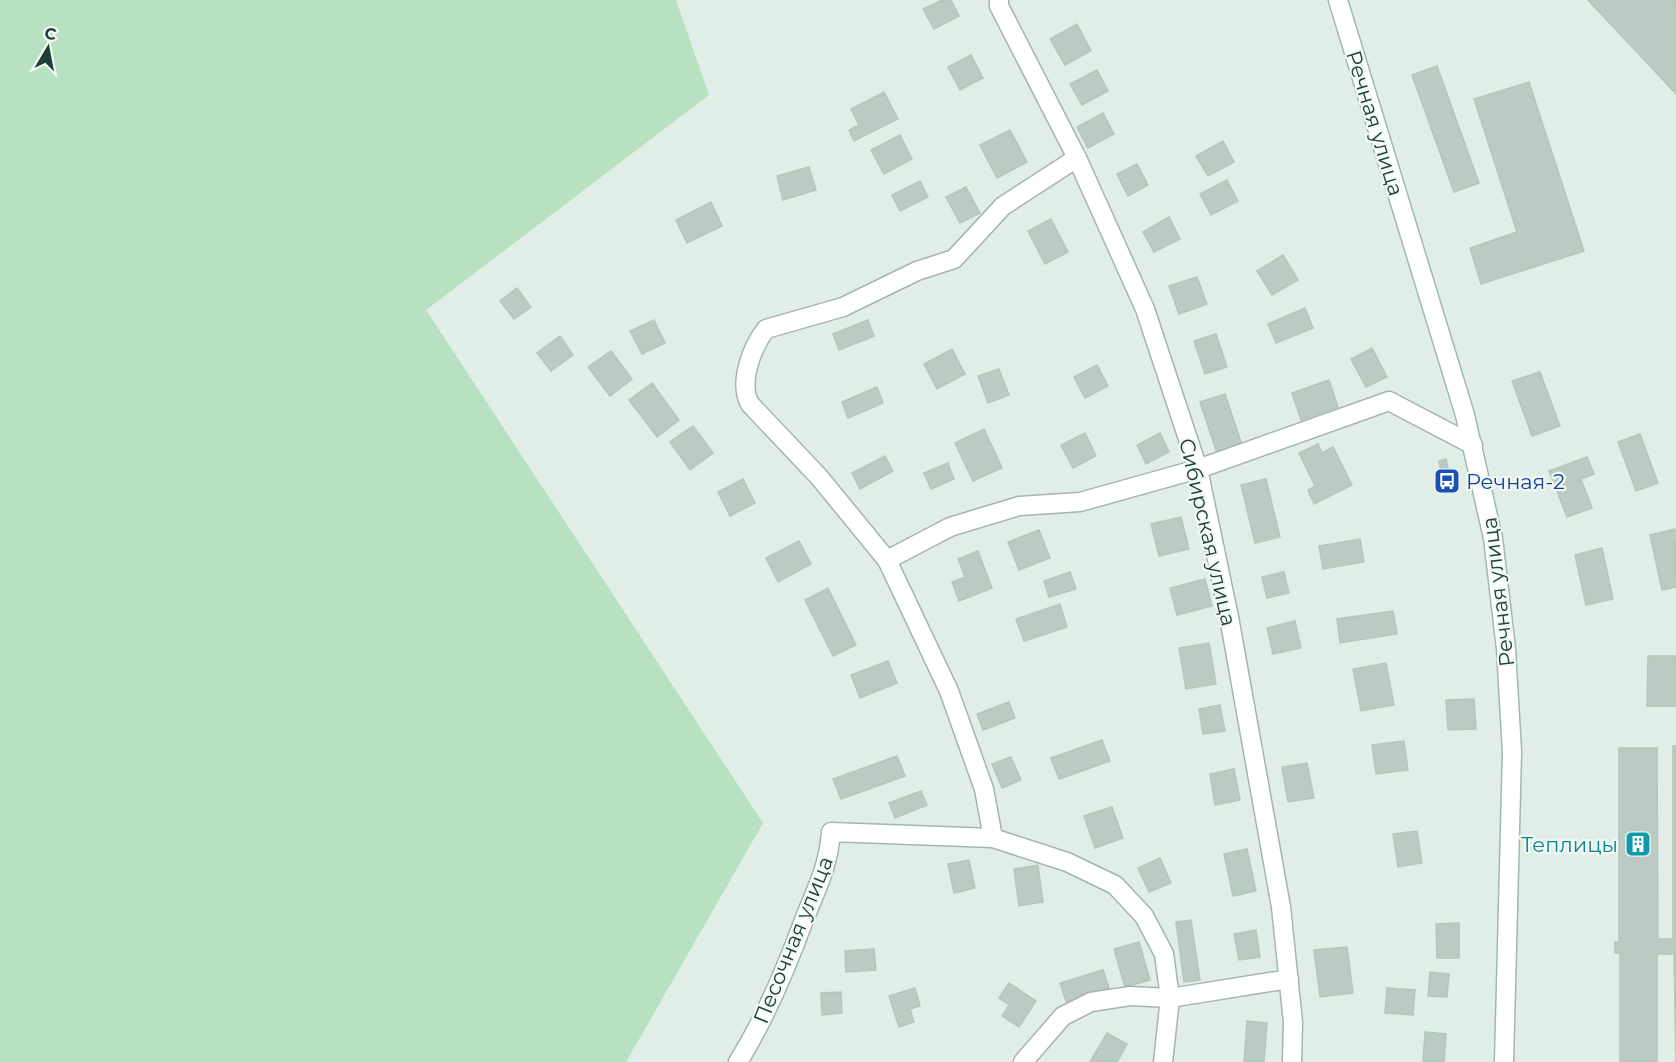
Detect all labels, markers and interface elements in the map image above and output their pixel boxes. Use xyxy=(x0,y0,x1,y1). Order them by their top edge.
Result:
north arrow xyxy=(18,18,78,78)
text: С xyxy=(43,23,58,44)
street label: Речная улица xyxy=(1341,47,1409,199)
street label: Сибирская улица xyxy=(1174,436,1242,628)
bus stop icon: Речная-2 xyxy=(1432,466,1462,496)
place label: Речная-2 xyxy=(1466,469,1565,494)
street label: Речная улица xyxy=(1476,516,1520,668)
building icon: Теплицы xyxy=(1623,829,1653,859)
place label: Теплицы xyxy=(1521,832,1618,857)
street label: Песочная улица xyxy=(748,853,838,1027)

